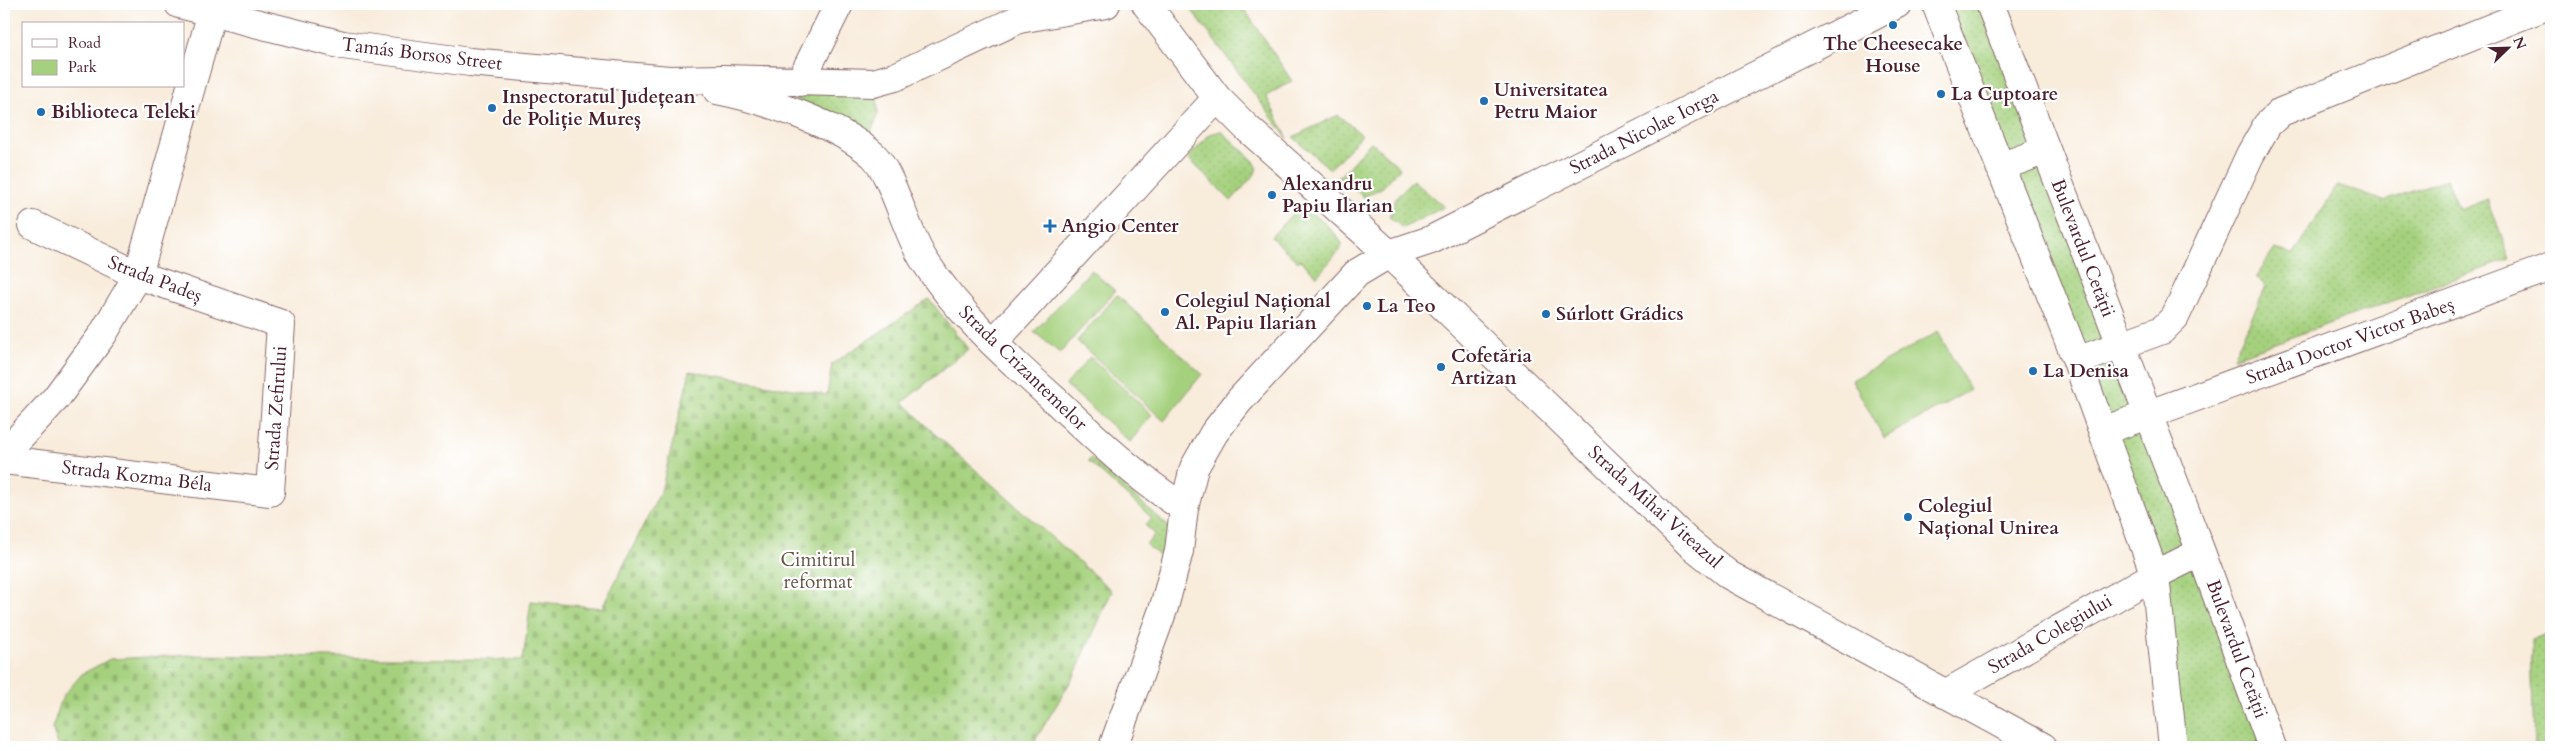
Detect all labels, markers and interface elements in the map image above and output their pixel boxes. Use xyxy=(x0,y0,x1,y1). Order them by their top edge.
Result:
marker: The Cheesecake House xyxy=(1887,19,1899,31)
legend xyxy=(22,22,185,88)
north arrow xyxy=(2482,22,2532,72)
street label: Tamás Borsos Street xyxy=(340,31,504,77)
place label: The Cheesecake House xyxy=(1823,31,1963,79)
text: Road xyxy=(68,33,101,53)
text: N xyxy=(2508,34,2531,52)
text: Park xyxy=(68,57,97,77)
place label: Universitatea Petru Maior xyxy=(1494,77,1609,125)
place label: La Cuptoare xyxy=(1951,81,2058,107)
street label: Strada Nicolae Iorga xyxy=(1565,83,1723,181)
place label: Inspectoratul Județean de Poliție Mureș xyxy=(502,84,697,132)
marker: La Cuptoare xyxy=(1935,88,1947,100)
marker: Universitatea Petru Maior xyxy=(1478,95,1490,107)
place label: Biblioteca Teleki xyxy=(51,99,196,125)
marker: Inspectoratul Județean de Poliție Mureș xyxy=(486,102,498,114)
marker: Biblioteca Teleki xyxy=(35,106,47,118)
place label: Alexandru Papiu Ilarian xyxy=(1282,171,1394,219)
street label: Bulevardul Cetății xyxy=(2045,175,2121,321)
marker: Alexandru Papiu Ilarian xyxy=(1266,189,1278,201)
place label: Angio Center xyxy=(1061,213,1179,239)
marker: Angio Center xyxy=(1043,219,1057,233)
street label: Strada Padeș xyxy=(104,249,206,309)
place label: Colegiul Național Al. Papiu Ilarian xyxy=(1175,288,1331,336)
street label: Strada Doctor Victor Babeș xyxy=(2242,291,2458,391)
place label: La Teo xyxy=(1377,293,1436,319)
street label: Strada Crizantemelor xyxy=(953,300,1093,436)
marker: La Teo xyxy=(1361,300,1373,312)
place label: Súrlott Grádics xyxy=(1556,301,1684,327)
marker: Colegiul Național Al. Papiu Ilarian xyxy=(1159,306,1171,318)
marker: Súrlott Grádics xyxy=(1540,308,1552,320)
place label: Cofetăria Artizan xyxy=(1451,343,1533,391)
street label: Strada Zefirului xyxy=(259,345,293,471)
place label: La Denisa xyxy=(2043,358,2130,384)
marker: Cofetăria Artizan xyxy=(1435,361,1447,373)
marker: La Denisa xyxy=(2027,365,2039,377)
street label: Strada Mihai Viteazul xyxy=(1582,440,1728,574)
street label: Strada Kozma Béla xyxy=(61,454,213,498)
place label: Colegiul Național Unirea xyxy=(1918,493,2060,541)
marker: Colegiul Național Unirea xyxy=(1902,511,1914,523)
park label: Cimitirul reformat xyxy=(781,547,856,595)
street label: Bulevardul Cetății xyxy=(2200,576,2274,722)
street label: Strada Colegiului xyxy=(1983,588,2117,680)

